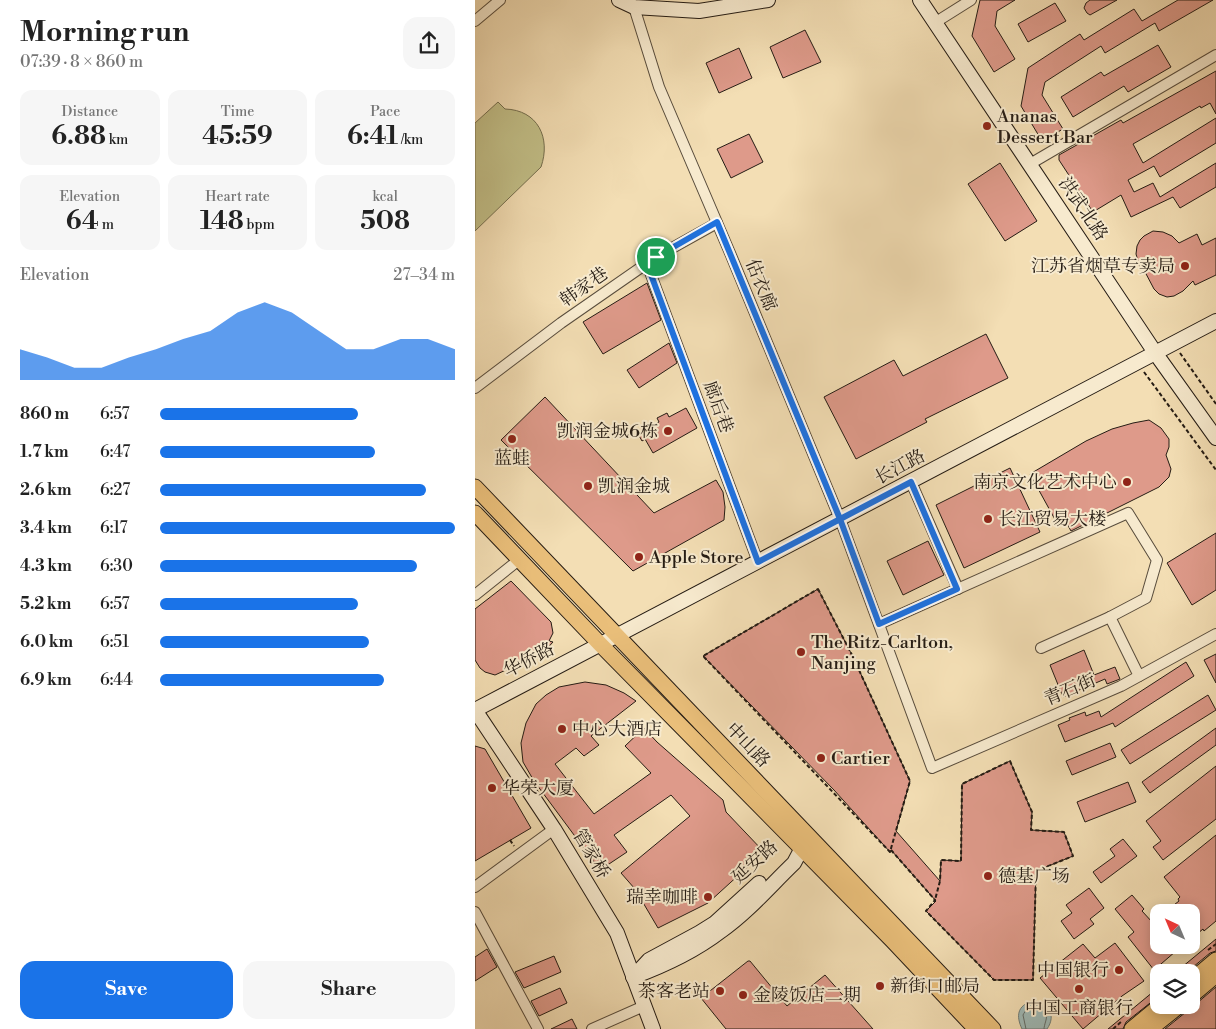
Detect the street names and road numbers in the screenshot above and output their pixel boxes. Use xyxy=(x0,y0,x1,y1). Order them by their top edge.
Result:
street label: 洪武北路 xyxy=(1053,173,1113,245)
street label: 估衣廊 xyxy=(740,256,782,314)
street label: 韩家巷 xyxy=(555,262,613,312)
street label: 廊后巷 xyxy=(698,378,738,436)
street label: 长江路 xyxy=(871,444,929,490)
street label: 华侨路 xyxy=(500,637,558,683)
street label: 青石街 xyxy=(1041,669,1099,711)
street label: 中山路 xyxy=(721,718,775,772)
street label: 管家桥 xyxy=(567,825,615,883)
street label: 延安路 xyxy=(727,835,783,889)

